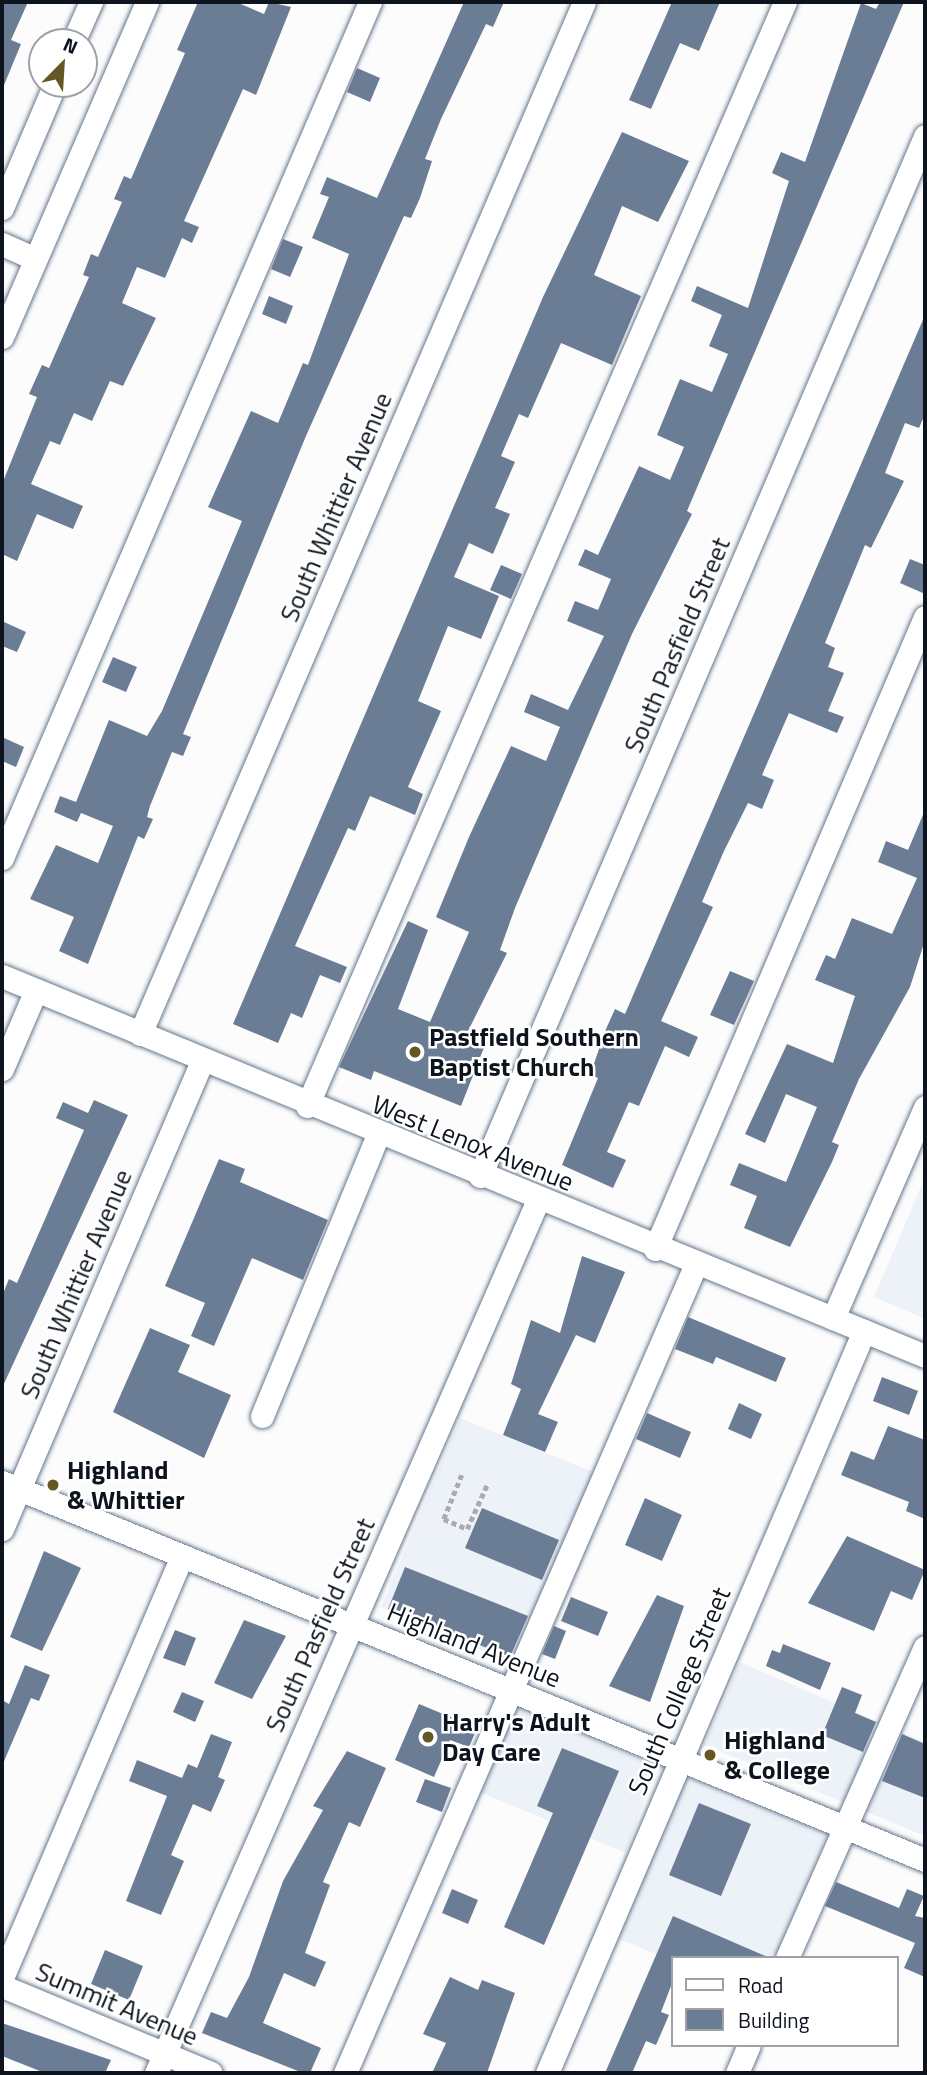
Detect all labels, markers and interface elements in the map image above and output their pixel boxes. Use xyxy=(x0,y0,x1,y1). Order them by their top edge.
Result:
north arrow xyxy=(28,28,98,98)
text: N xyxy=(59,29,83,61)
street label: South Whittier Avenue xyxy=(274,388,398,626)
street label: South Pasfield Street xyxy=(618,533,736,757)
place label: Pastfield Southern Baptist Church xyxy=(429,1021,639,1082)
marker: Pastfield Southern Baptist Church xyxy=(407,1044,423,1060)
street label: West Lenox Avenue xyxy=(368,1088,578,1198)
street label: South Whittier Avenue xyxy=(14,1165,138,1403)
place label: Highland & Whittier xyxy=(67,1454,185,1516)
marker: Highland & Whittier xyxy=(45,1477,61,1493)
street label: South Pasfield Street xyxy=(259,1513,381,1737)
street label: South College Street xyxy=(621,1583,737,1799)
street label: Highland Avenue xyxy=(383,1596,565,1694)
place label: Harry's Adult Day Care xyxy=(442,1706,590,1768)
place label: Highland & College xyxy=(724,1724,830,1786)
marker: Harry's Adult Day Care xyxy=(420,1729,436,1745)
marker: Highland & College xyxy=(702,1747,718,1763)
street label: Summit Avenue xyxy=(31,1956,203,2052)
legend xyxy=(671,1956,899,2047)
text: Road xyxy=(738,1969,783,2001)
text: Building xyxy=(738,2004,809,2036)

